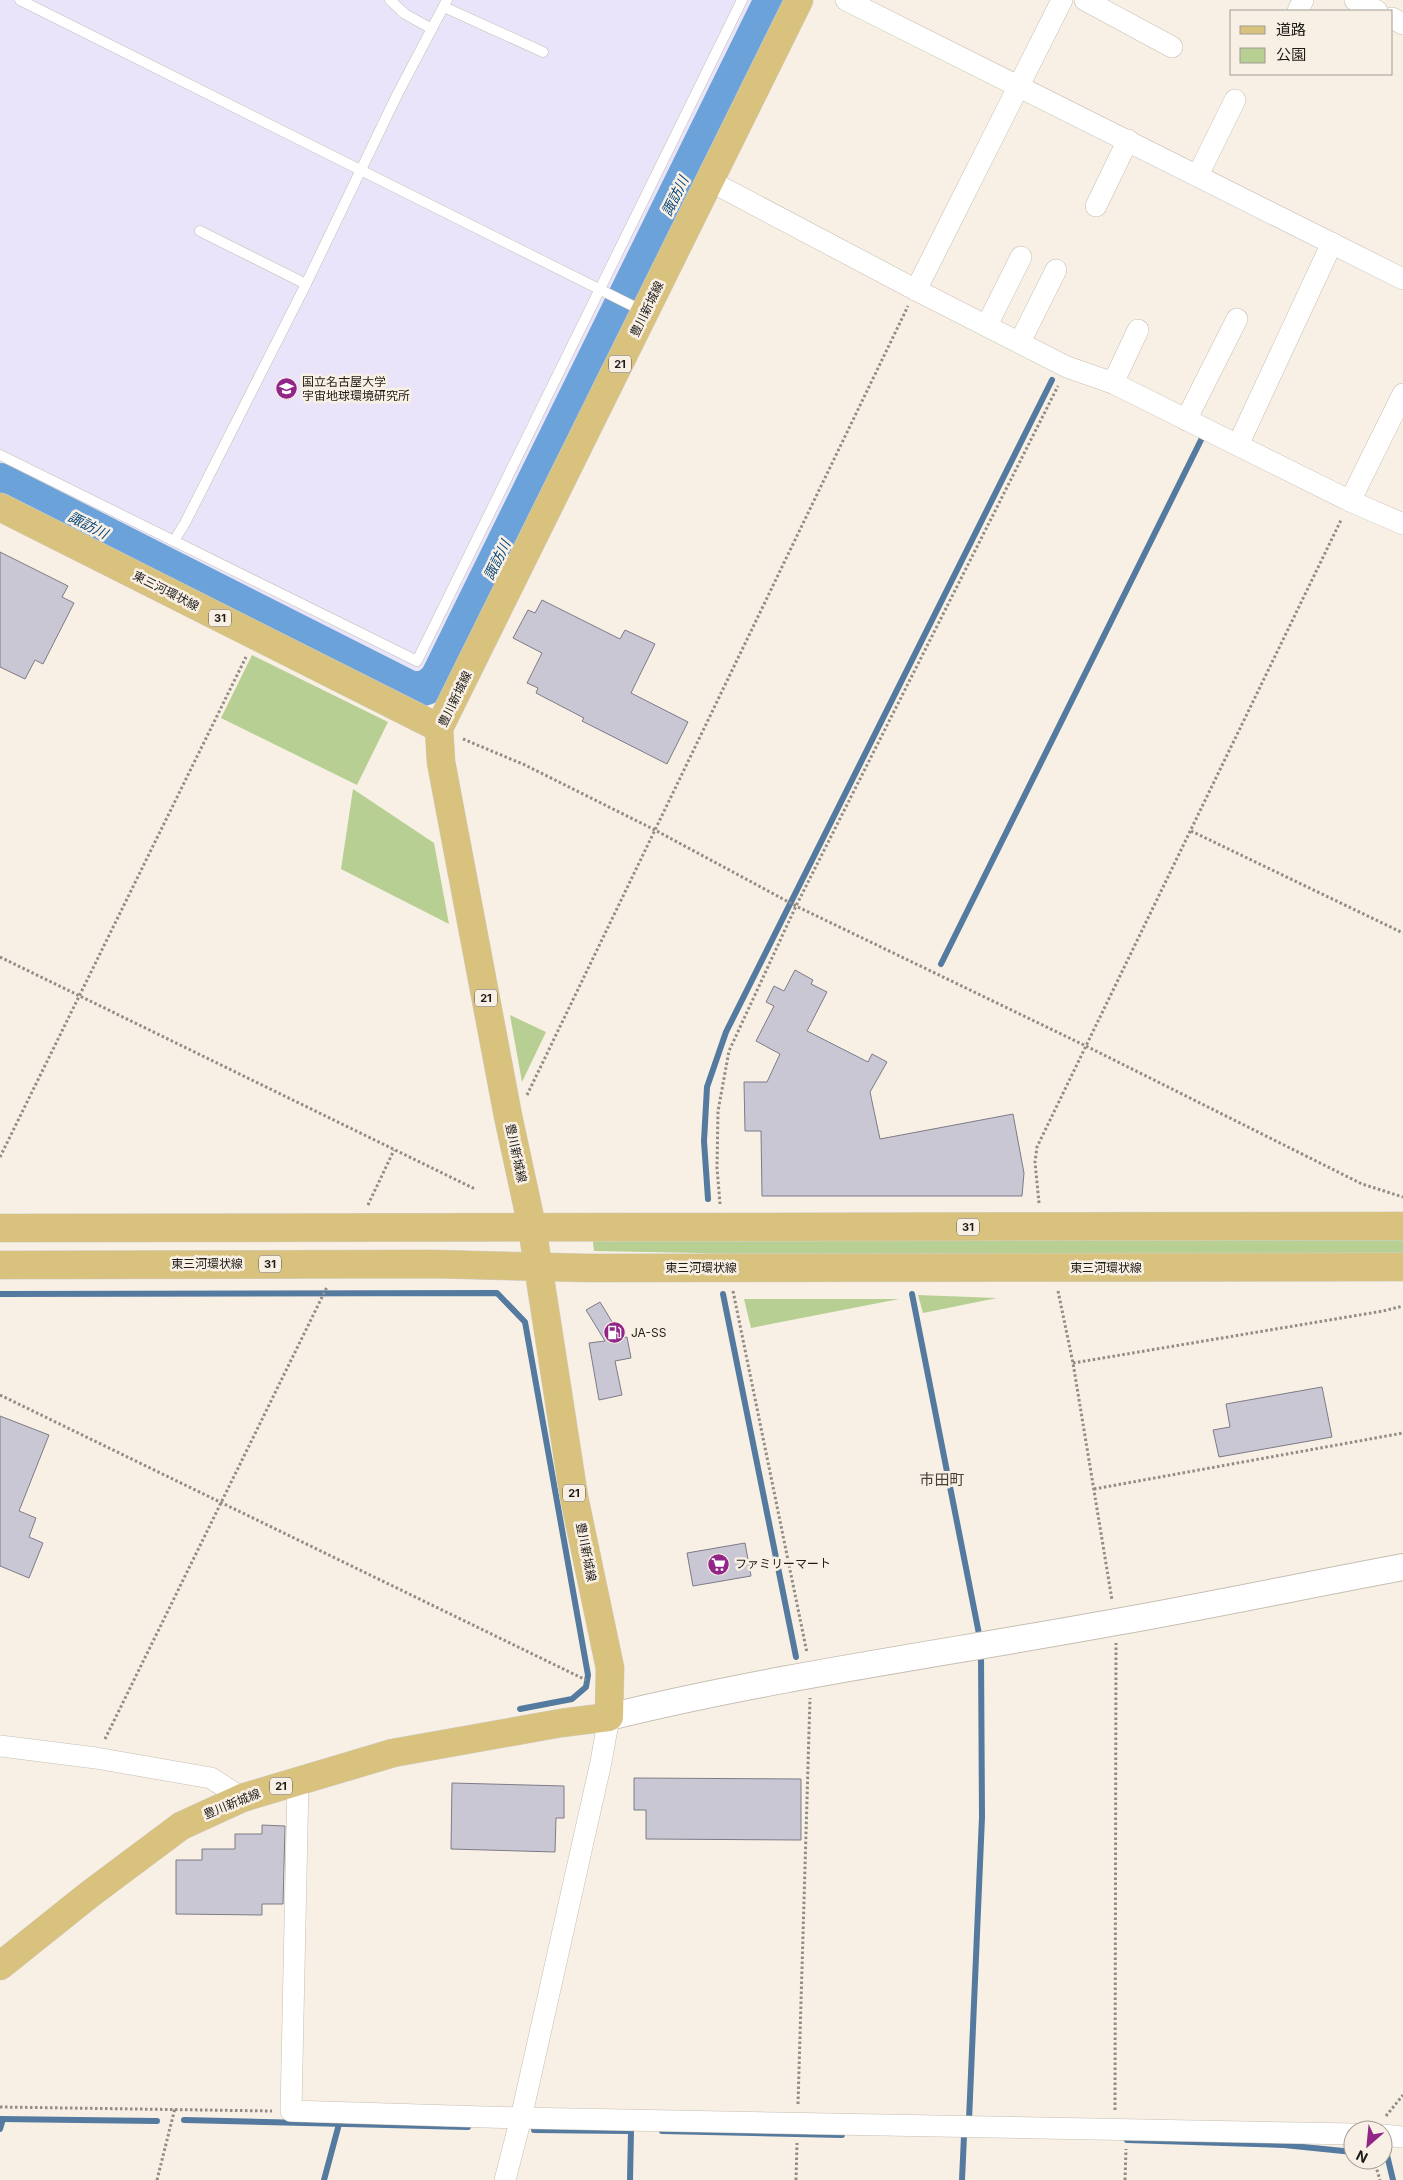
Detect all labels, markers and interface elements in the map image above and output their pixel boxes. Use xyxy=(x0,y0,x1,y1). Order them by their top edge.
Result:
legend xyxy=(1230,10,1393,75)
text: 道路 xyxy=(1276,20,1306,39)
text: 公園 xyxy=(1276,45,1306,64)
water label: 諏訪川 xyxy=(658,171,692,218)
street label: 豊川新城線 xyxy=(627,279,666,339)
road number: 21 xyxy=(609,356,631,372)
place label: 国立名古屋大学 宇宙地球環境研究所 xyxy=(302,374,410,403)
school or university icon: 国立名古屋大学 宇宙地球環境研究所 xyxy=(274,377,298,401)
water label: 諏訪川 xyxy=(66,507,113,543)
water label: 諏訪川 xyxy=(480,535,514,582)
street label: 東三河環状線 xyxy=(131,568,202,614)
road number: 31 xyxy=(209,610,231,626)
street label: 豊川新城線 xyxy=(435,669,474,729)
road number: 21 xyxy=(475,990,497,1006)
street label: 豊川新城線 xyxy=(503,1122,530,1184)
road number: 31 xyxy=(957,1218,979,1236)
street label: 東三河環状線 xyxy=(171,1256,243,1271)
road number: 31 xyxy=(259,1256,281,1272)
street label: 東三河環状線 xyxy=(665,1260,737,1275)
street label: 東三河環状線 xyxy=(1070,1260,1142,1275)
fuel station icon: JA-SS xyxy=(603,1321,627,1345)
place label: JA-SS xyxy=(631,1325,667,1340)
district label: 市田町 xyxy=(919,1470,965,1489)
road number: 21 xyxy=(563,1485,585,1502)
street label: 豊川新城線 xyxy=(573,1521,600,1583)
supermarket icon: ファミリーマート xyxy=(707,1552,731,1576)
place label: ファミリーマート xyxy=(735,1556,831,1571)
road number: 21 xyxy=(270,1778,292,1794)
street label: 豊川新城線 xyxy=(201,1785,262,1822)
north arrow xyxy=(1343,2120,1393,2170)
text: N xyxy=(1353,2147,1370,2167)

